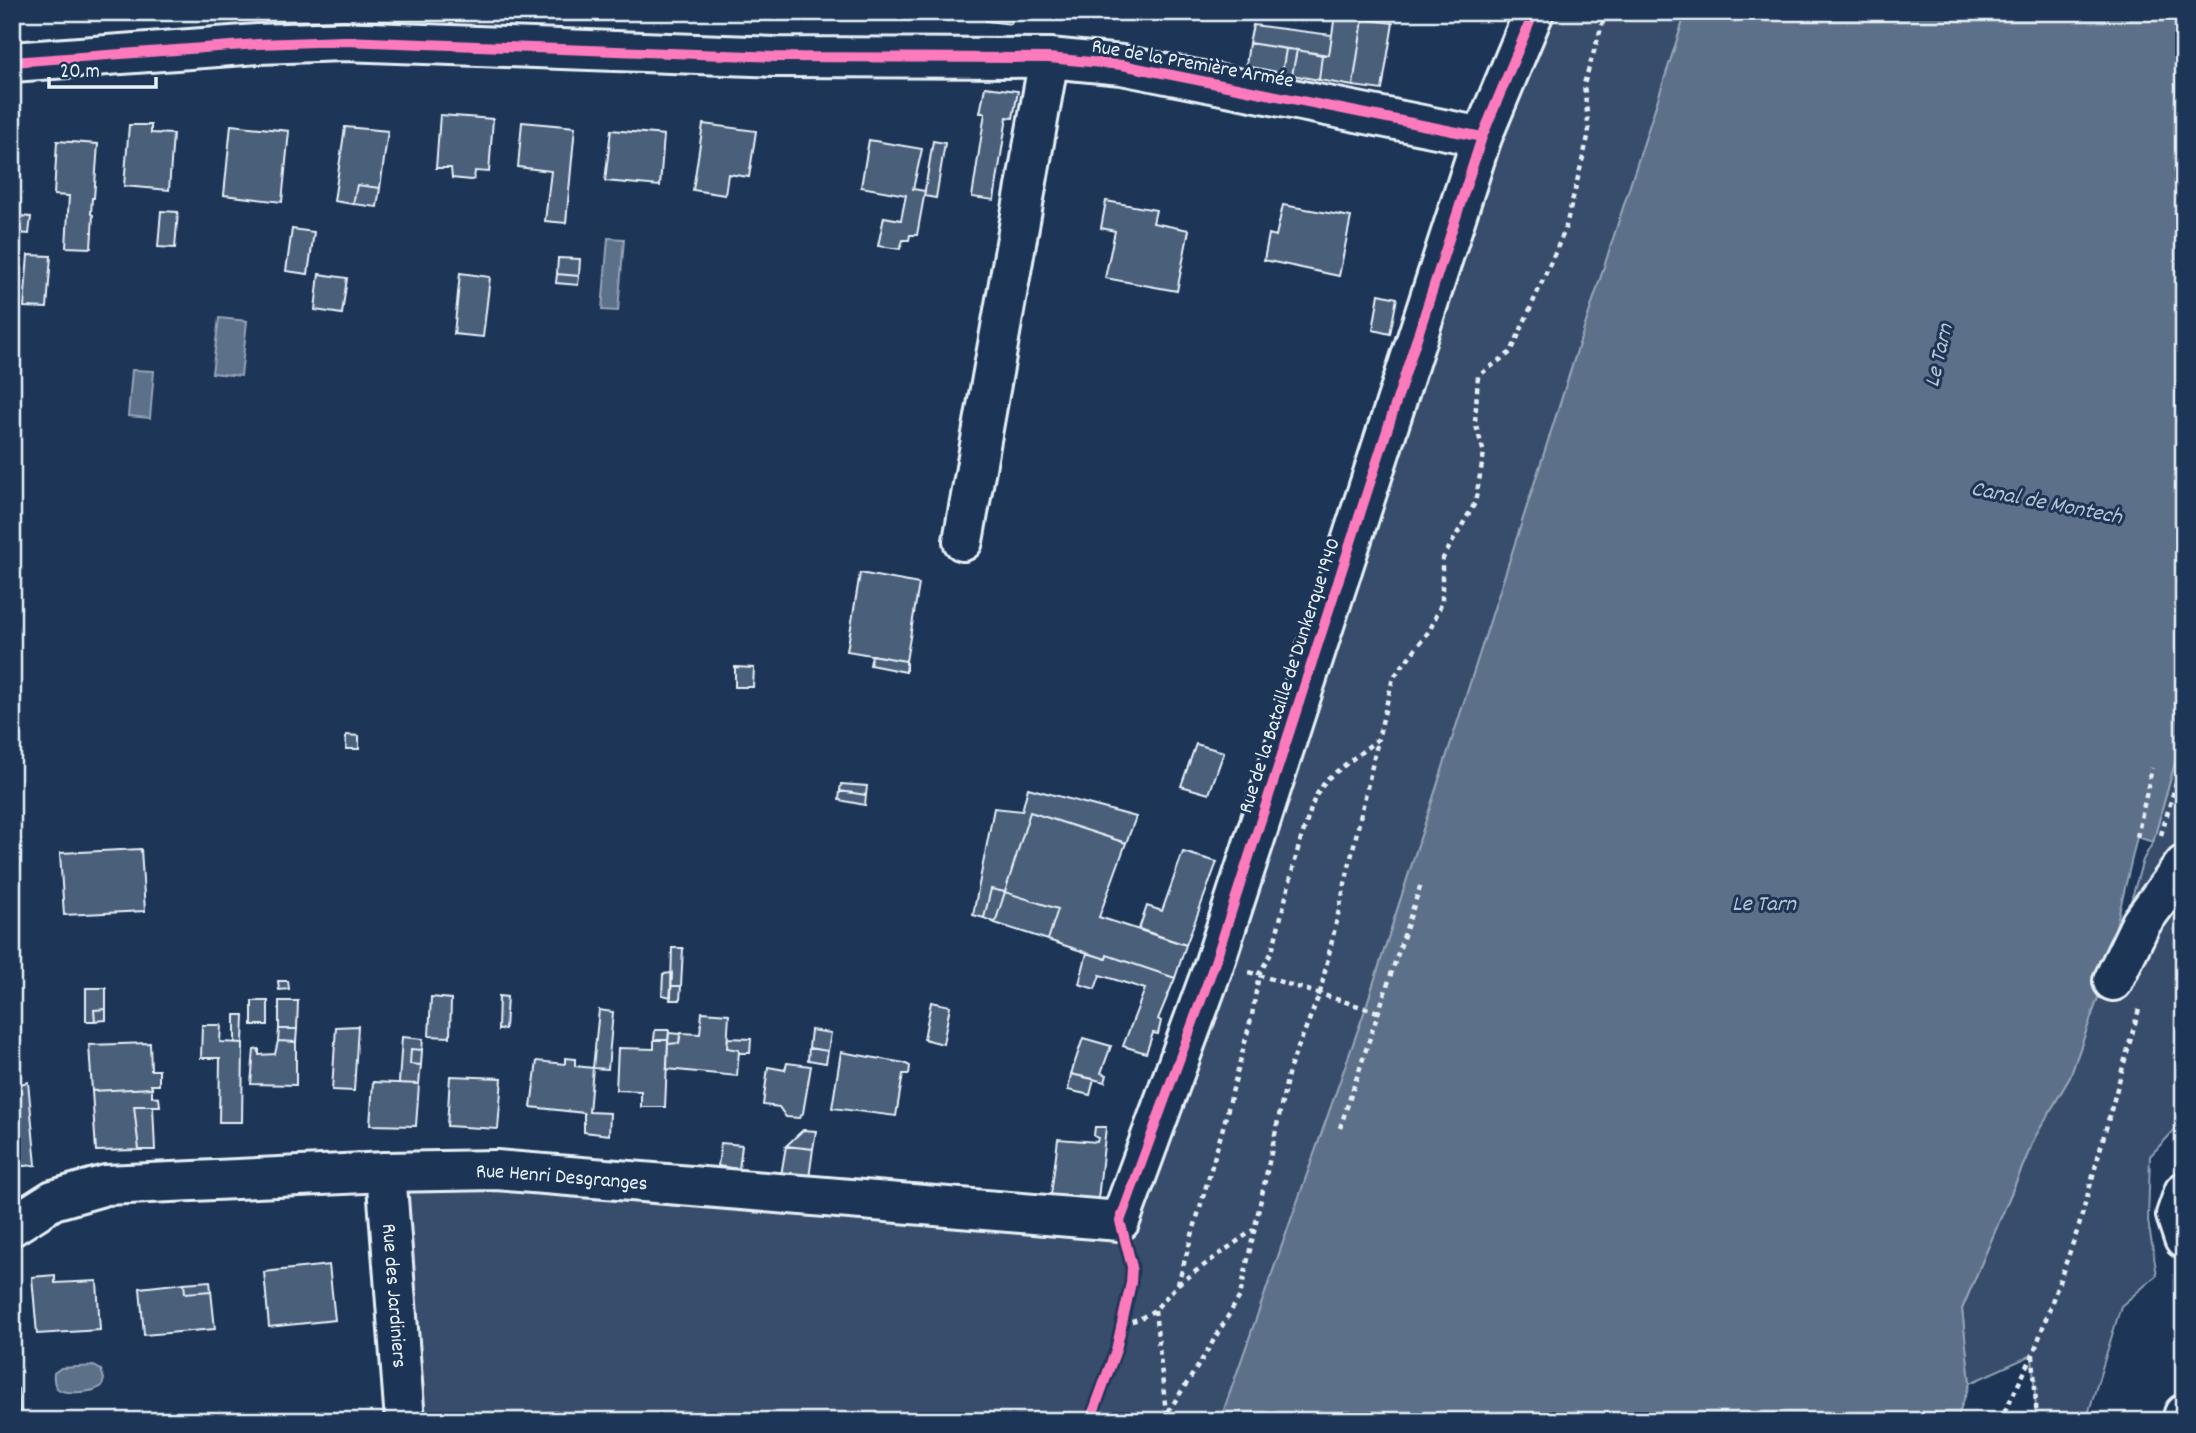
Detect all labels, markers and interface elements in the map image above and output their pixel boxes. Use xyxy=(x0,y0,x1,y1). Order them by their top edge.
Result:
street label: Rue de la Première Armée xyxy=(1089,32,1296,97)
scale bar xyxy=(49,46,156,90)
text: 20 m xyxy=(60,58,100,88)
water label: Le Tarn xyxy=(1917,320,1964,391)
water label: Canal de Montech xyxy=(1968,474,2126,536)
street label: Rue de la Bataille de Dunkerque 1940 xyxy=(1232,534,1350,818)
water label: Le Tarn xyxy=(1732,889,1797,922)
street label: Rue Henri Desgranges xyxy=(476,1158,649,1200)
street label: Rue des Jardiniers xyxy=(372,1223,413,1369)

